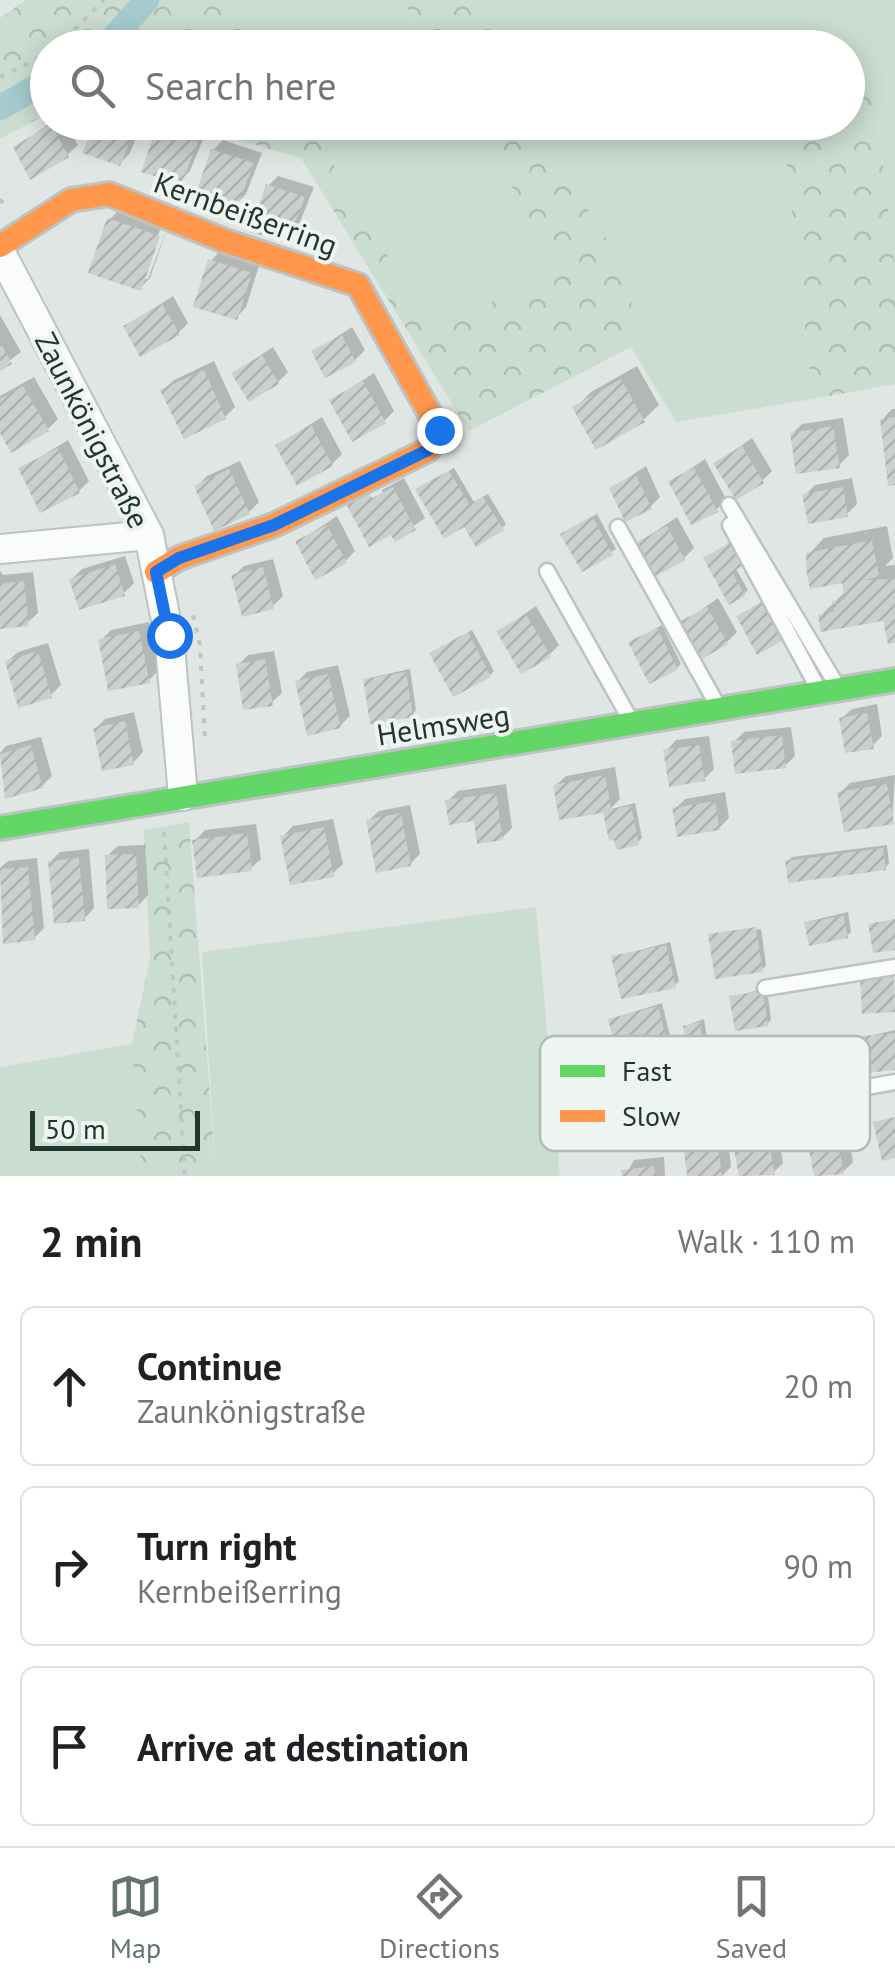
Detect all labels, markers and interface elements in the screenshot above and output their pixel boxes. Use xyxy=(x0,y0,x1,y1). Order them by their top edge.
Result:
search box xyxy=(30,30,865,140)
icon: search xyxy=(65,58,120,113)
text: Search here xyxy=(145,61,337,110)
street label: Kernbeißerring xyxy=(149,162,343,264)
street label: Zaunkönigstraße xyxy=(27,326,159,534)
route end xyxy=(417,408,463,454)
route start xyxy=(147,613,193,659)
street label: Helmsweg xyxy=(374,694,512,754)
legend xyxy=(540,1036,870,1151)
text: Fast xyxy=(622,1052,672,1089)
text: Slow xyxy=(622,1097,681,1134)
scale bar xyxy=(30,1106,200,1150)
text: 50 m xyxy=(45,1110,106,1147)
text: 2 min xyxy=(40,1214,142,1269)
text: Walk · 110 m xyxy=(678,1220,855,1262)
text: Continue xyxy=(137,1341,282,1390)
icon: ahead xyxy=(42,1359,97,1414)
text: 20 m xyxy=(784,1365,853,1407)
text: Zaunkönigstraße xyxy=(137,1390,366,1432)
text: Turn right xyxy=(137,1521,297,1570)
icon: right xyxy=(42,1539,97,1594)
text: 90 m xyxy=(784,1545,853,1587)
text: Kernbeißerring xyxy=(137,1570,342,1612)
icon: arrive xyxy=(42,1719,97,1774)
text: Arrive at destination xyxy=(137,1722,469,1771)
tab: Map xyxy=(108,1869,163,1966)
tab: Directions xyxy=(379,1869,500,1966)
tab: Saved xyxy=(716,1869,787,1966)

